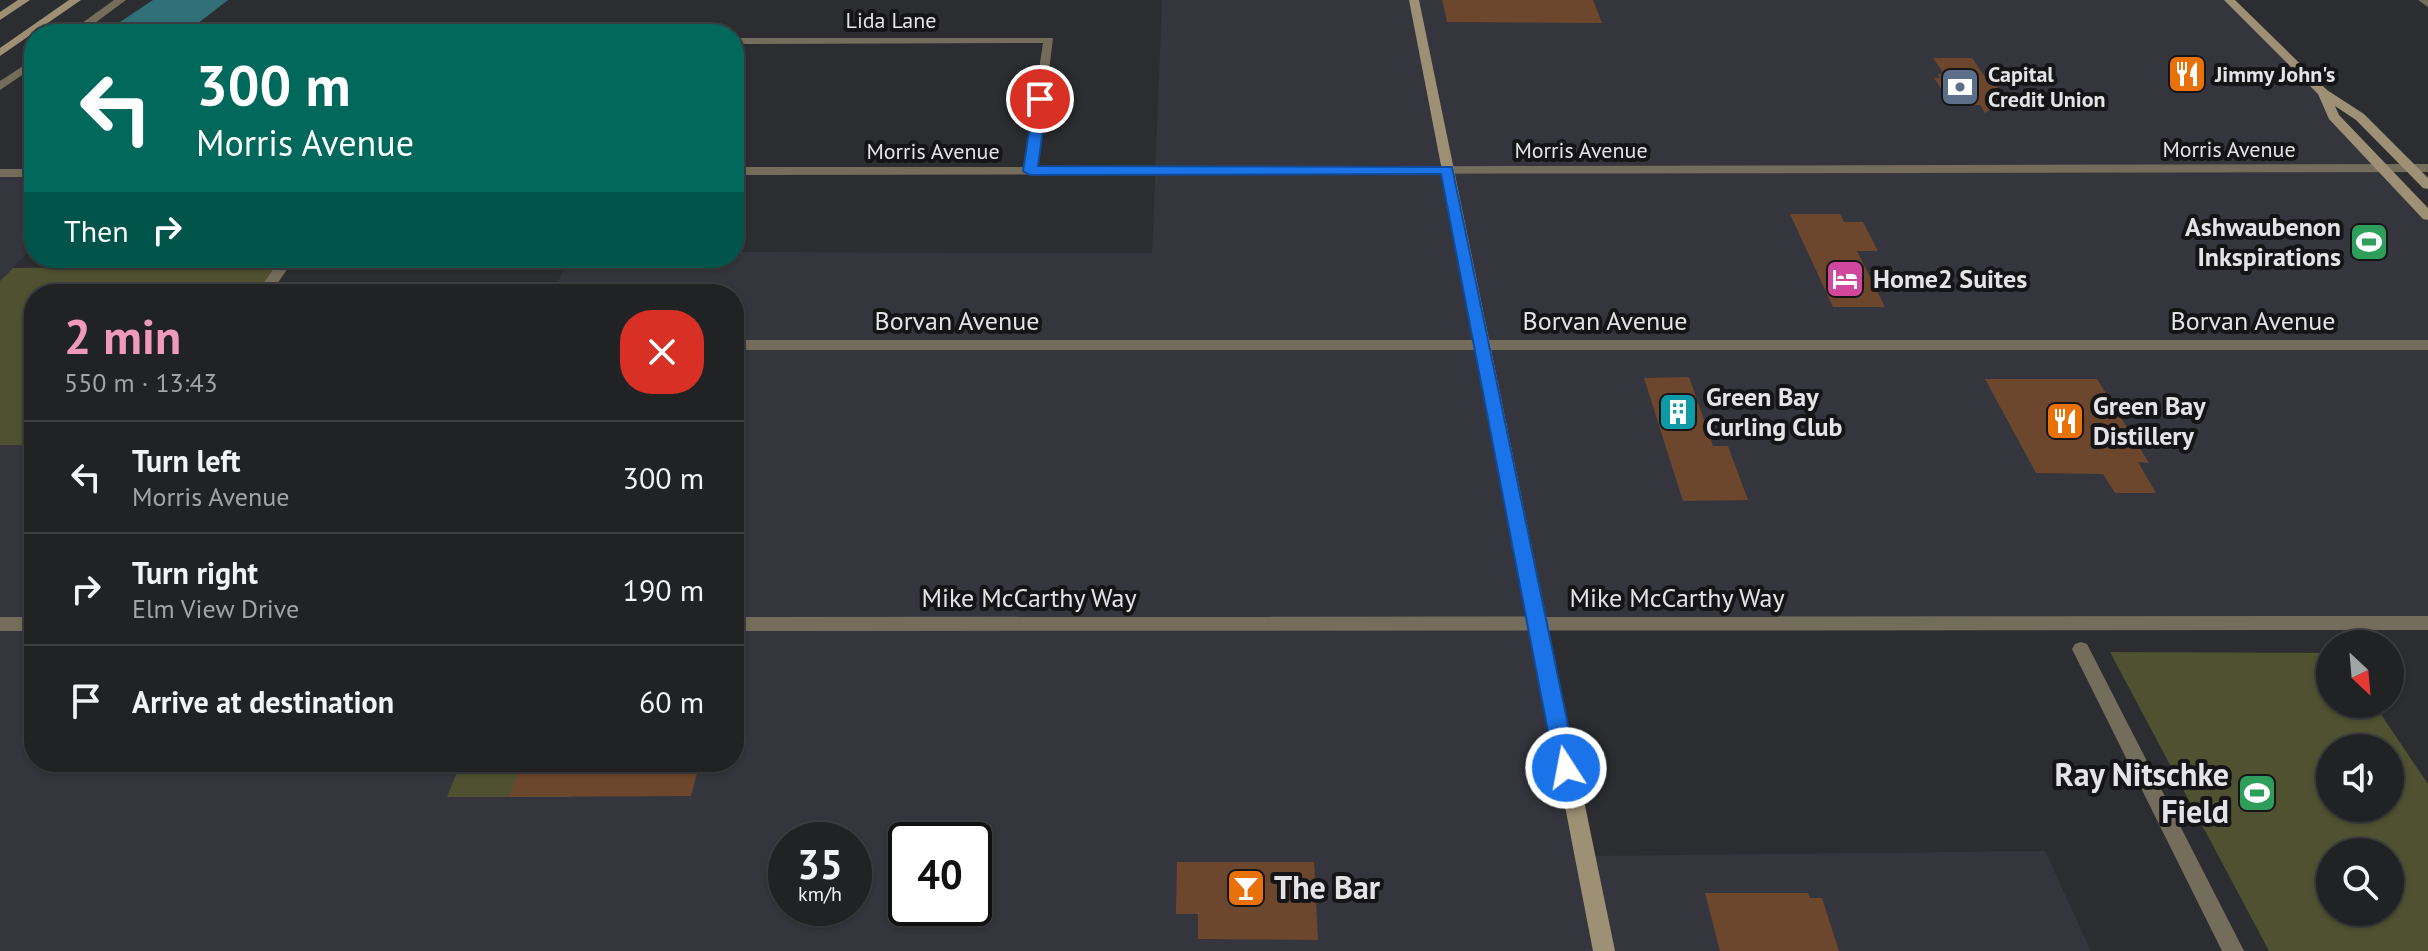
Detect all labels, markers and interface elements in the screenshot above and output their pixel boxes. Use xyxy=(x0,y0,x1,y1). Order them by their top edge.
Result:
street label: Lida Lane xyxy=(846,6,936,34)
text: 300 m xyxy=(196,49,351,121)
restaurant icon: Jimmy John's xyxy=(2166,53,2208,95)
icon: left xyxy=(64,56,168,160)
place label: Capital Credit Union xyxy=(1988,60,2105,113)
place label: Jimmy John's xyxy=(2214,60,2335,88)
pin xyxy=(1006,65,1074,133)
bank icon: Capital Credit Union xyxy=(1939,66,1981,108)
icon: arrive xyxy=(1018,77,1062,121)
text: Morris Avenue xyxy=(196,119,414,166)
street label: Morris Avenue xyxy=(2162,135,2296,163)
street label: Morris Avenue xyxy=(1514,136,1648,164)
street label: Morris Avenue xyxy=(866,137,1000,165)
icon: right xyxy=(145,208,189,252)
place label: Ashwaubenon Inkspirations xyxy=(2185,210,2341,273)
text: Then xyxy=(64,211,129,250)
sports icon: Ashwaubenon Inkspirations xyxy=(2348,221,2390,263)
hotel icon: Home2 Suites xyxy=(1824,258,1866,300)
place label: Home2 Suites xyxy=(1873,262,2027,295)
street label: Borvan Avenue xyxy=(875,304,1039,337)
street label: Borvan Avenue xyxy=(1523,304,1687,337)
street label: Borvan Avenue xyxy=(2171,304,2335,337)
text: 2 min xyxy=(64,305,181,367)
button: close xyxy=(620,310,704,394)
text: 550 m · 13:43 xyxy=(64,366,218,399)
place label: Green Bay Curling Club xyxy=(1706,380,1843,443)
place label: Green Bay Distillery xyxy=(2093,389,2206,452)
building icon: Green Bay Curling Club xyxy=(1657,391,1699,433)
restaurant icon: Green Bay Distillery xyxy=(2044,400,2086,442)
text: Turn left xyxy=(132,441,240,480)
icon: left xyxy=(64,455,108,499)
text: 300 m xyxy=(623,458,704,497)
text: Morris Avenue xyxy=(132,480,289,513)
text: Turn right xyxy=(132,553,258,592)
icon: right xyxy=(64,567,108,611)
text: 190 m xyxy=(623,570,704,609)
street label: Mike McCarthy Way xyxy=(921,581,1137,614)
street label: Mike McCarthy Way xyxy=(1569,581,1785,614)
text: Elm View Drive xyxy=(132,592,299,625)
north arrow xyxy=(2316,630,2404,718)
map controls xyxy=(2316,630,2404,926)
icon: arrive xyxy=(64,679,108,723)
text: Arrive at destination xyxy=(132,682,394,721)
text: 60 m xyxy=(639,682,704,721)
position arrow xyxy=(1524,726,1608,810)
button: sound xyxy=(2316,734,2404,822)
place label: Ray Nitschke Field xyxy=(2054,753,2229,832)
sports icon: Ray Nitschke Field xyxy=(2236,772,2278,814)
speed limit sign: 40 xyxy=(888,822,992,926)
text: 35 xyxy=(797,838,843,890)
button: search xyxy=(2316,838,2404,926)
place label: The Bar xyxy=(1274,866,1381,908)
bar icon: The Bar xyxy=(1225,867,1267,909)
text: km/h xyxy=(798,881,842,907)

